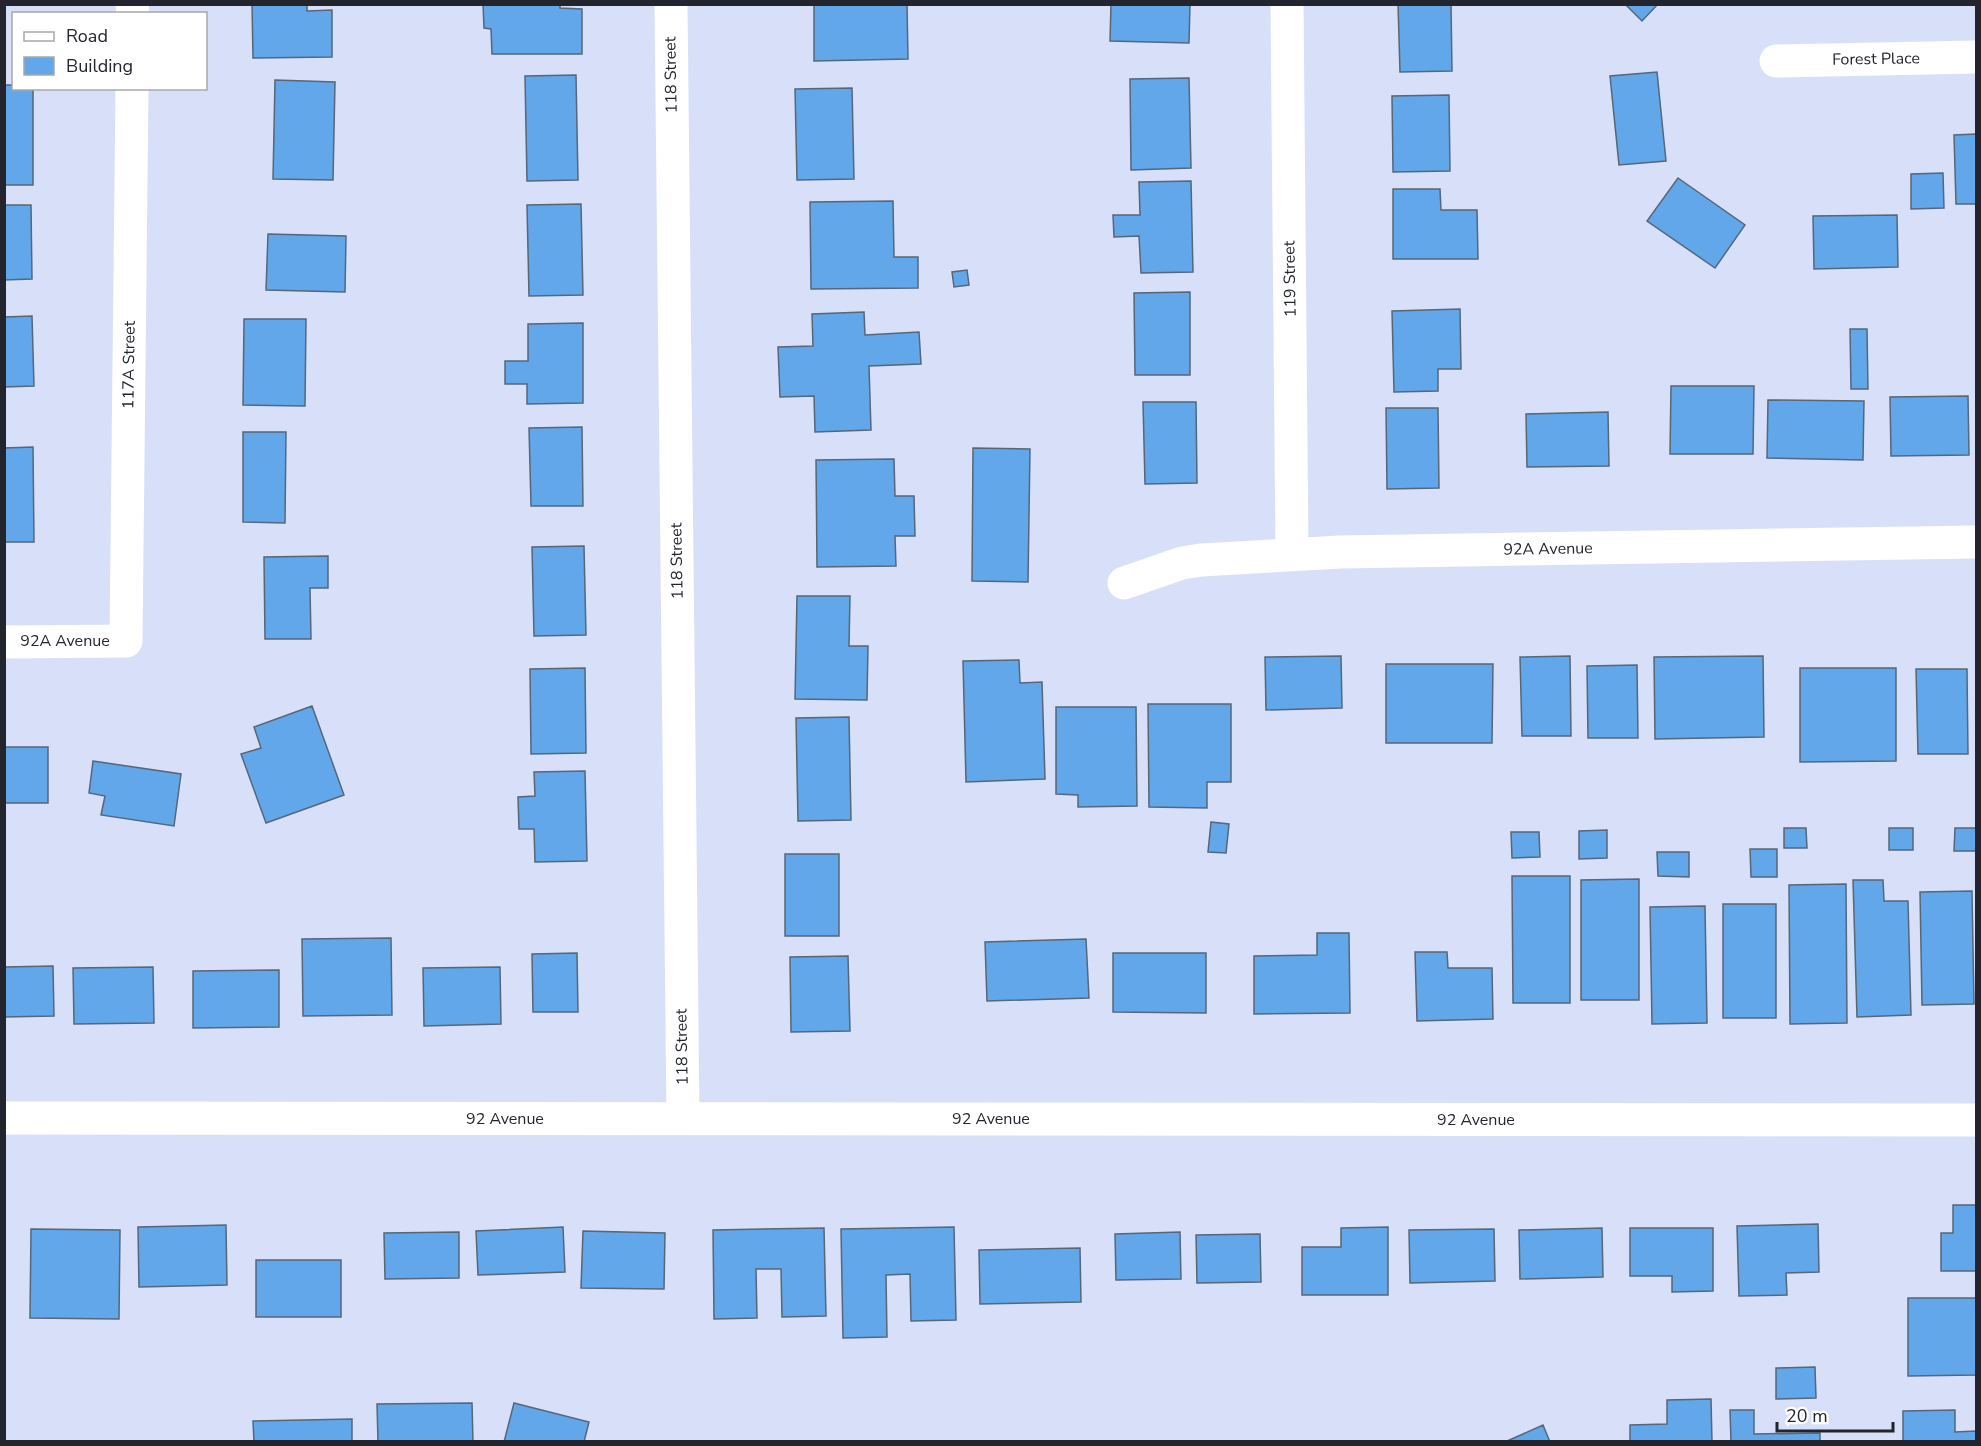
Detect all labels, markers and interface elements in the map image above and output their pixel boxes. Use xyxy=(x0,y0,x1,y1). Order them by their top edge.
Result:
legend xyxy=(12,12,207,90)
text: Road xyxy=(66,24,108,48)
street label: 118 Street xyxy=(659,36,683,113)
street label: Forest Place xyxy=(1832,47,1920,71)
text: Building xyxy=(66,54,133,78)
street label: 119 Street xyxy=(1278,240,1302,317)
street label: 117A Street xyxy=(117,320,141,409)
street label: 118 Street xyxy=(665,522,689,599)
street label: 92A Avenue xyxy=(1503,537,1593,561)
street label: 92A Avenue xyxy=(20,630,110,652)
street label: 118 Street xyxy=(670,1008,694,1085)
street label: 92 Avenue xyxy=(466,1108,544,1130)
street label: 92 Avenue xyxy=(952,1108,1030,1130)
street label: 92 Avenue xyxy=(1437,1109,1515,1131)
scale bar xyxy=(1777,1395,1892,1433)
text: 20 m xyxy=(1786,1404,1828,1428)

